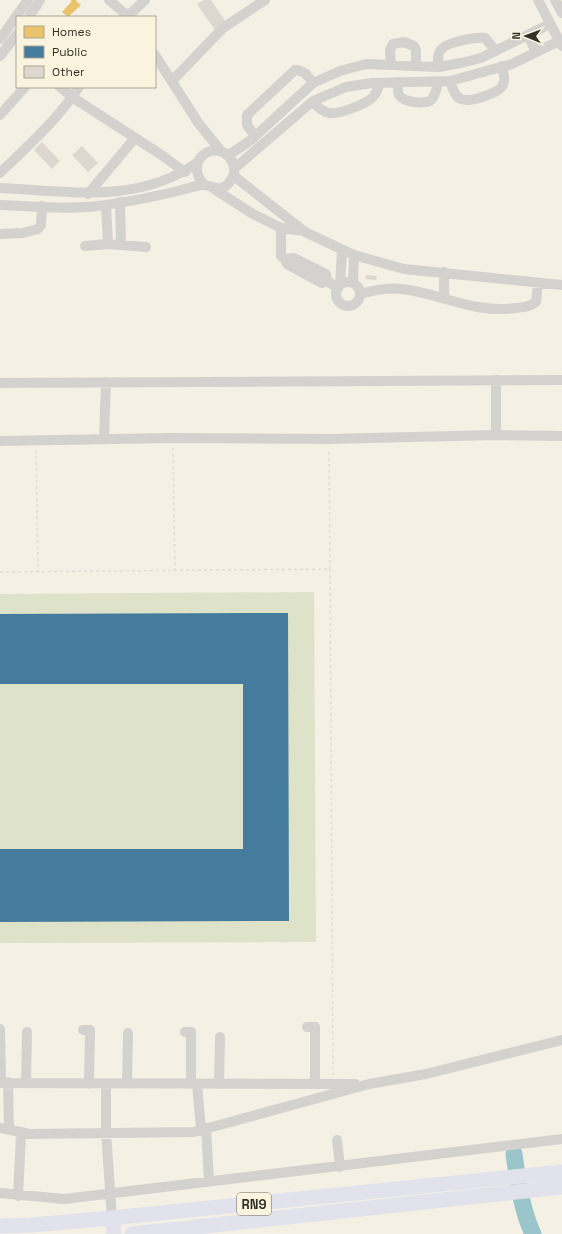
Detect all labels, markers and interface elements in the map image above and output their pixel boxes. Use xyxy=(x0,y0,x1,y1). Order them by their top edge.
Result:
legend xyxy=(16,16,156,88)
north arrow xyxy=(506,16,546,56)
text: Homes xyxy=(52,24,91,40)
text: N xyxy=(509,32,523,40)
text: Public xyxy=(52,44,87,60)
text: Other xyxy=(52,64,85,80)
road number: RN9 xyxy=(237,1193,271,1215)

